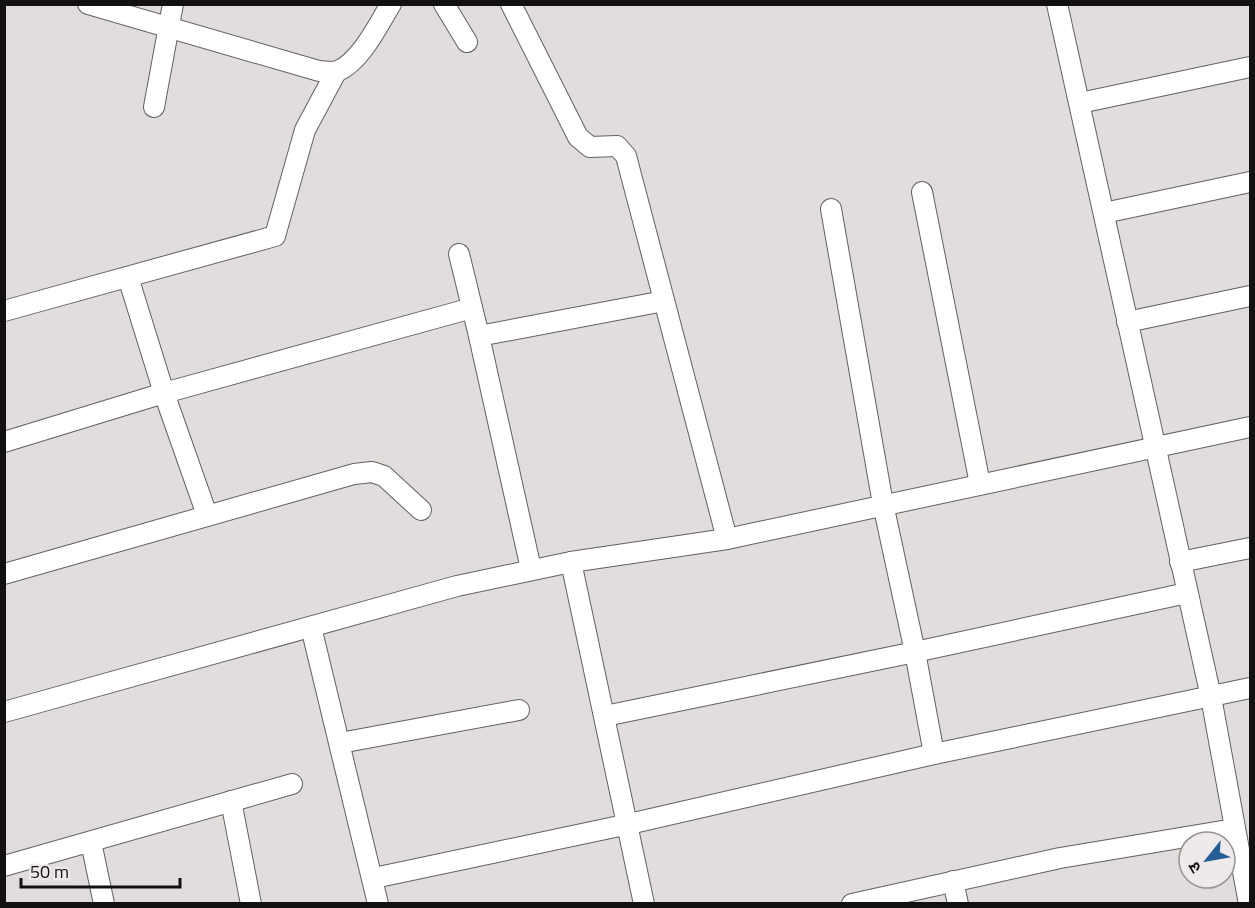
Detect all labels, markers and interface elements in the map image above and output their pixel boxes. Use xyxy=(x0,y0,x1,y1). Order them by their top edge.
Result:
north arrow xyxy=(1177,830,1237,890)
scale bar xyxy=(21,851,180,889)
text: उ xyxy=(1181,857,1207,878)
text: 50 m xyxy=(30,858,69,885)

